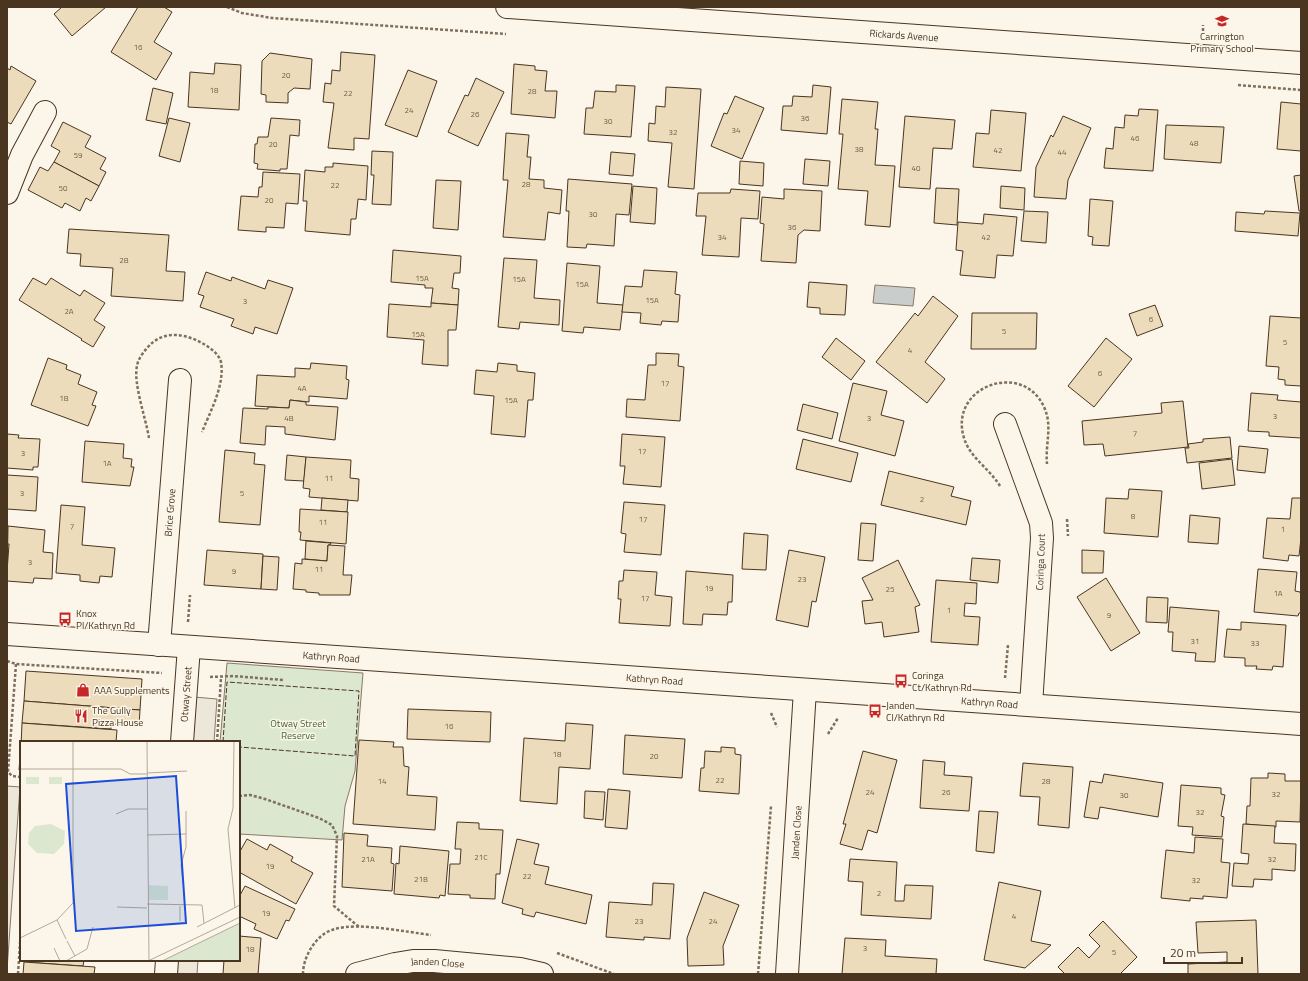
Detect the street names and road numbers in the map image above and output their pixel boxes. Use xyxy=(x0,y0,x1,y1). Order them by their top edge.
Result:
street label: Rickards Avenue xyxy=(869,26,939,45)
street label: Brice Grove xyxy=(161,488,179,537)
street label: Coringa Court xyxy=(1032,533,1049,591)
street label: Kathryn Road xyxy=(302,648,360,667)
street label: Otway Street xyxy=(177,665,196,722)
street label: Kathryn Road xyxy=(625,670,683,689)
street label: Kathryn Road xyxy=(961,693,1019,712)
street label: Janden Close xyxy=(787,805,806,860)
street label: Janden Close xyxy=(409,954,465,972)

